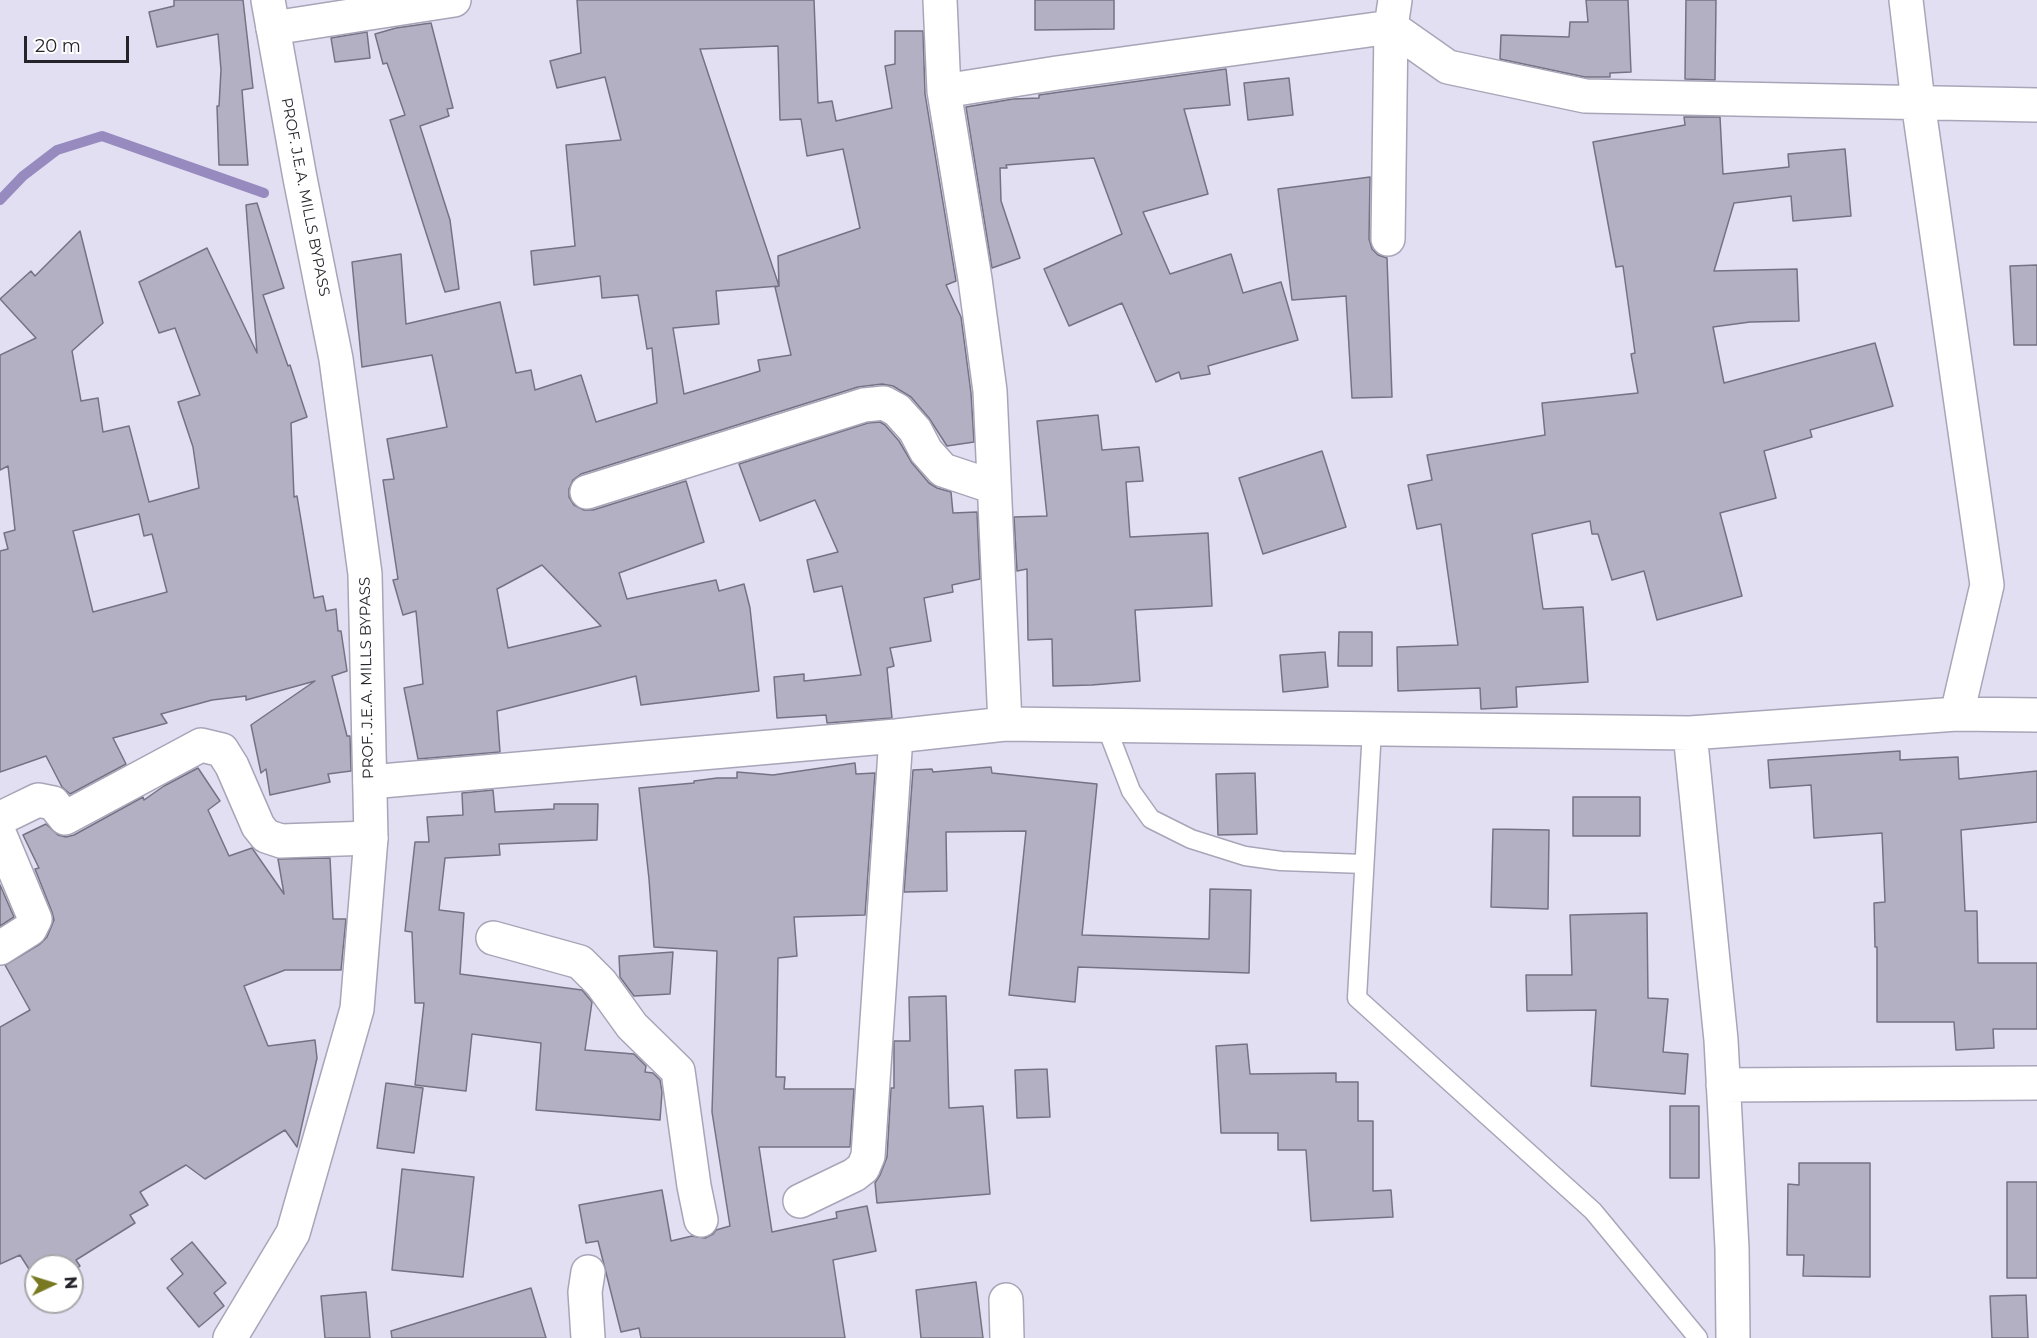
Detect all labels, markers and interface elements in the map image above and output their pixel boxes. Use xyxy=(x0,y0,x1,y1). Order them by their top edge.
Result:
scale bar xyxy=(27,24,132,62)
text: 20 m xyxy=(35,35,81,57)
street label: PROF. J.E.A. MILLS BYPASS xyxy=(277,96,333,298)
street label: PROF. J.E.A. MILLS BYPASS xyxy=(356,577,378,779)
north arrow xyxy=(24,1254,84,1314)
text: N xyxy=(61,1276,80,1290)

